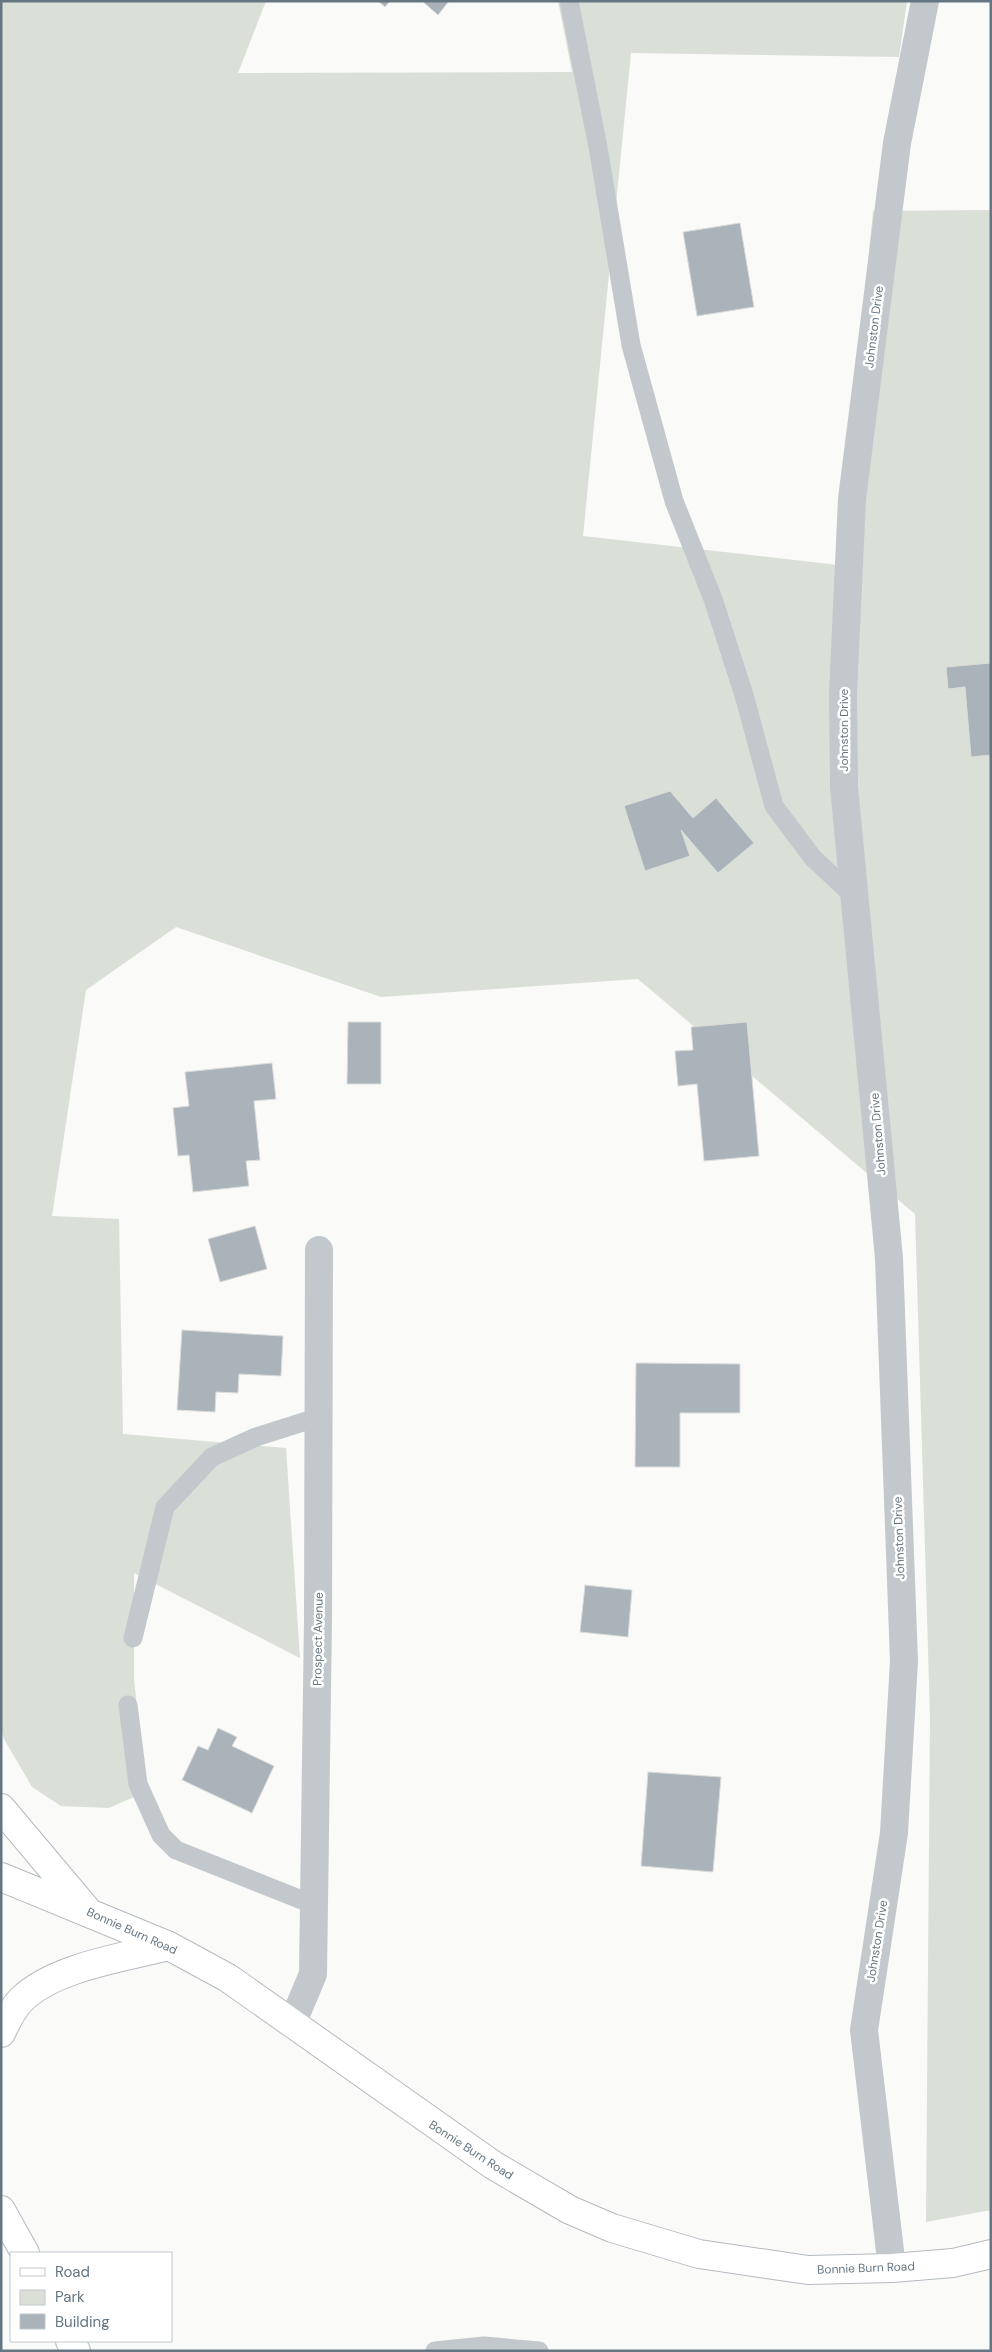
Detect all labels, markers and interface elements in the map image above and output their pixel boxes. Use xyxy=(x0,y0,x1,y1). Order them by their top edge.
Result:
street label: Johnston Drive xyxy=(861,285,887,369)
street label: Johnston Drive xyxy=(836,688,852,771)
street label: Johnston Drive xyxy=(866,1092,890,1176)
street label: Johnston Drive xyxy=(890,1496,908,1580)
street label: Prospect Avenue xyxy=(309,1592,327,1686)
street label: Johnston Drive xyxy=(863,1899,891,1983)
street label: Bonnie Burn Road xyxy=(84,1904,180,1958)
street label: Bonnie Burn Road xyxy=(426,2117,516,2183)
legend xyxy=(10,2252,172,2342)
street label: Bonnie Burn Road xyxy=(817,2258,915,2278)
text: Road xyxy=(55,2262,90,2282)
text: Park xyxy=(55,2287,85,2307)
text: Building xyxy=(55,2312,110,2332)

